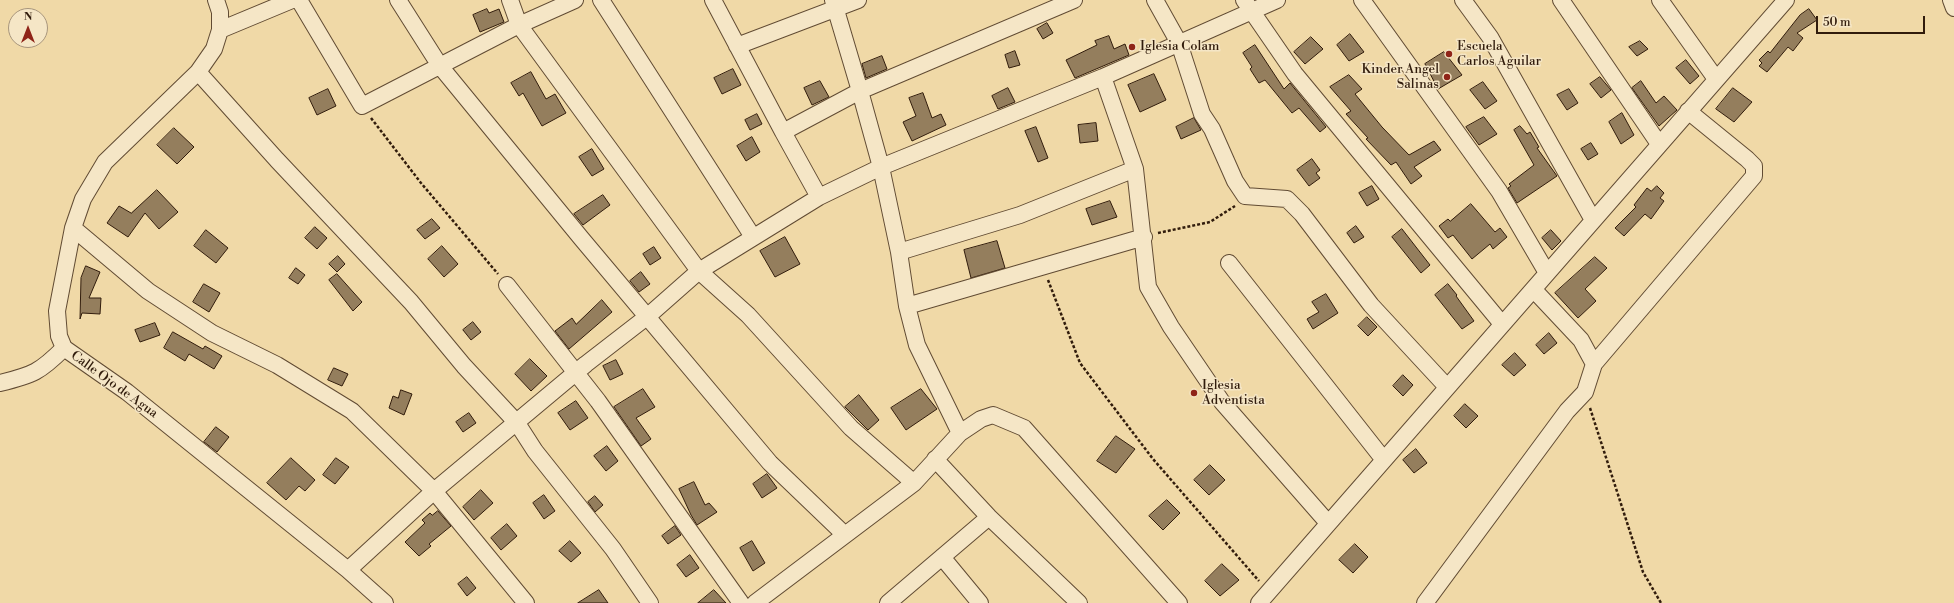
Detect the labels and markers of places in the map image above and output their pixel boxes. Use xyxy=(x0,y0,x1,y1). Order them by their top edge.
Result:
place label: Iglesia Colam xyxy=(1140,39,1219,55)
place label: Escuela Carlos Aguilar xyxy=(1457,39,1541,70)
marker: Iglesia Colam xyxy=(1127,42,1137,52)
marker: Escuela Carlos Aguilar xyxy=(1444,49,1454,59)
place label: Kinder Angel Salinas xyxy=(1362,62,1439,93)
marker: Kinder Angel Salinas xyxy=(1442,72,1452,82)
place label: Iglesia Adventista xyxy=(1202,378,1265,409)
marker: Iglesia Adventista xyxy=(1189,388,1199,398)

